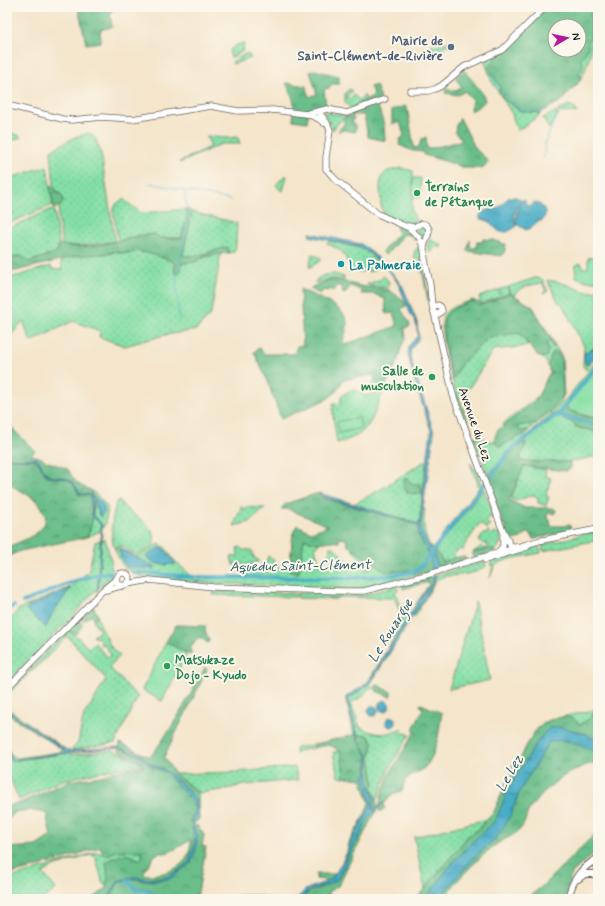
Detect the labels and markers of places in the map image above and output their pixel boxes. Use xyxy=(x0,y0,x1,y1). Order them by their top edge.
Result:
place label: Mairie de Saint-Clément-de-Rivière xyxy=(298,33,444,65)
marker: Mairie de Saint-Clément-de-Rivière xyxy=(446,42,456,52)
place label: Terrains de Pétanque xyxy=(425,179,494,211)
marker: Terrains de Pétanque xyxy=(412,188,422,198)
place label: La Palmeraie xyxy=(349,257,421,274)
marker: La Palmeraie xyxy=(336,259,346,269)
place label: Salle de musculation xyxy=(361,363,424,395)
marker: Salle de musculation xyxy=(427,372,437,382)
place label: Matsukaze Dojo - Kyudo xyxy=(175,652,247,685)
marker: Matsukaze Dojo - Kyudo xyxy=(162,661,172,671)

